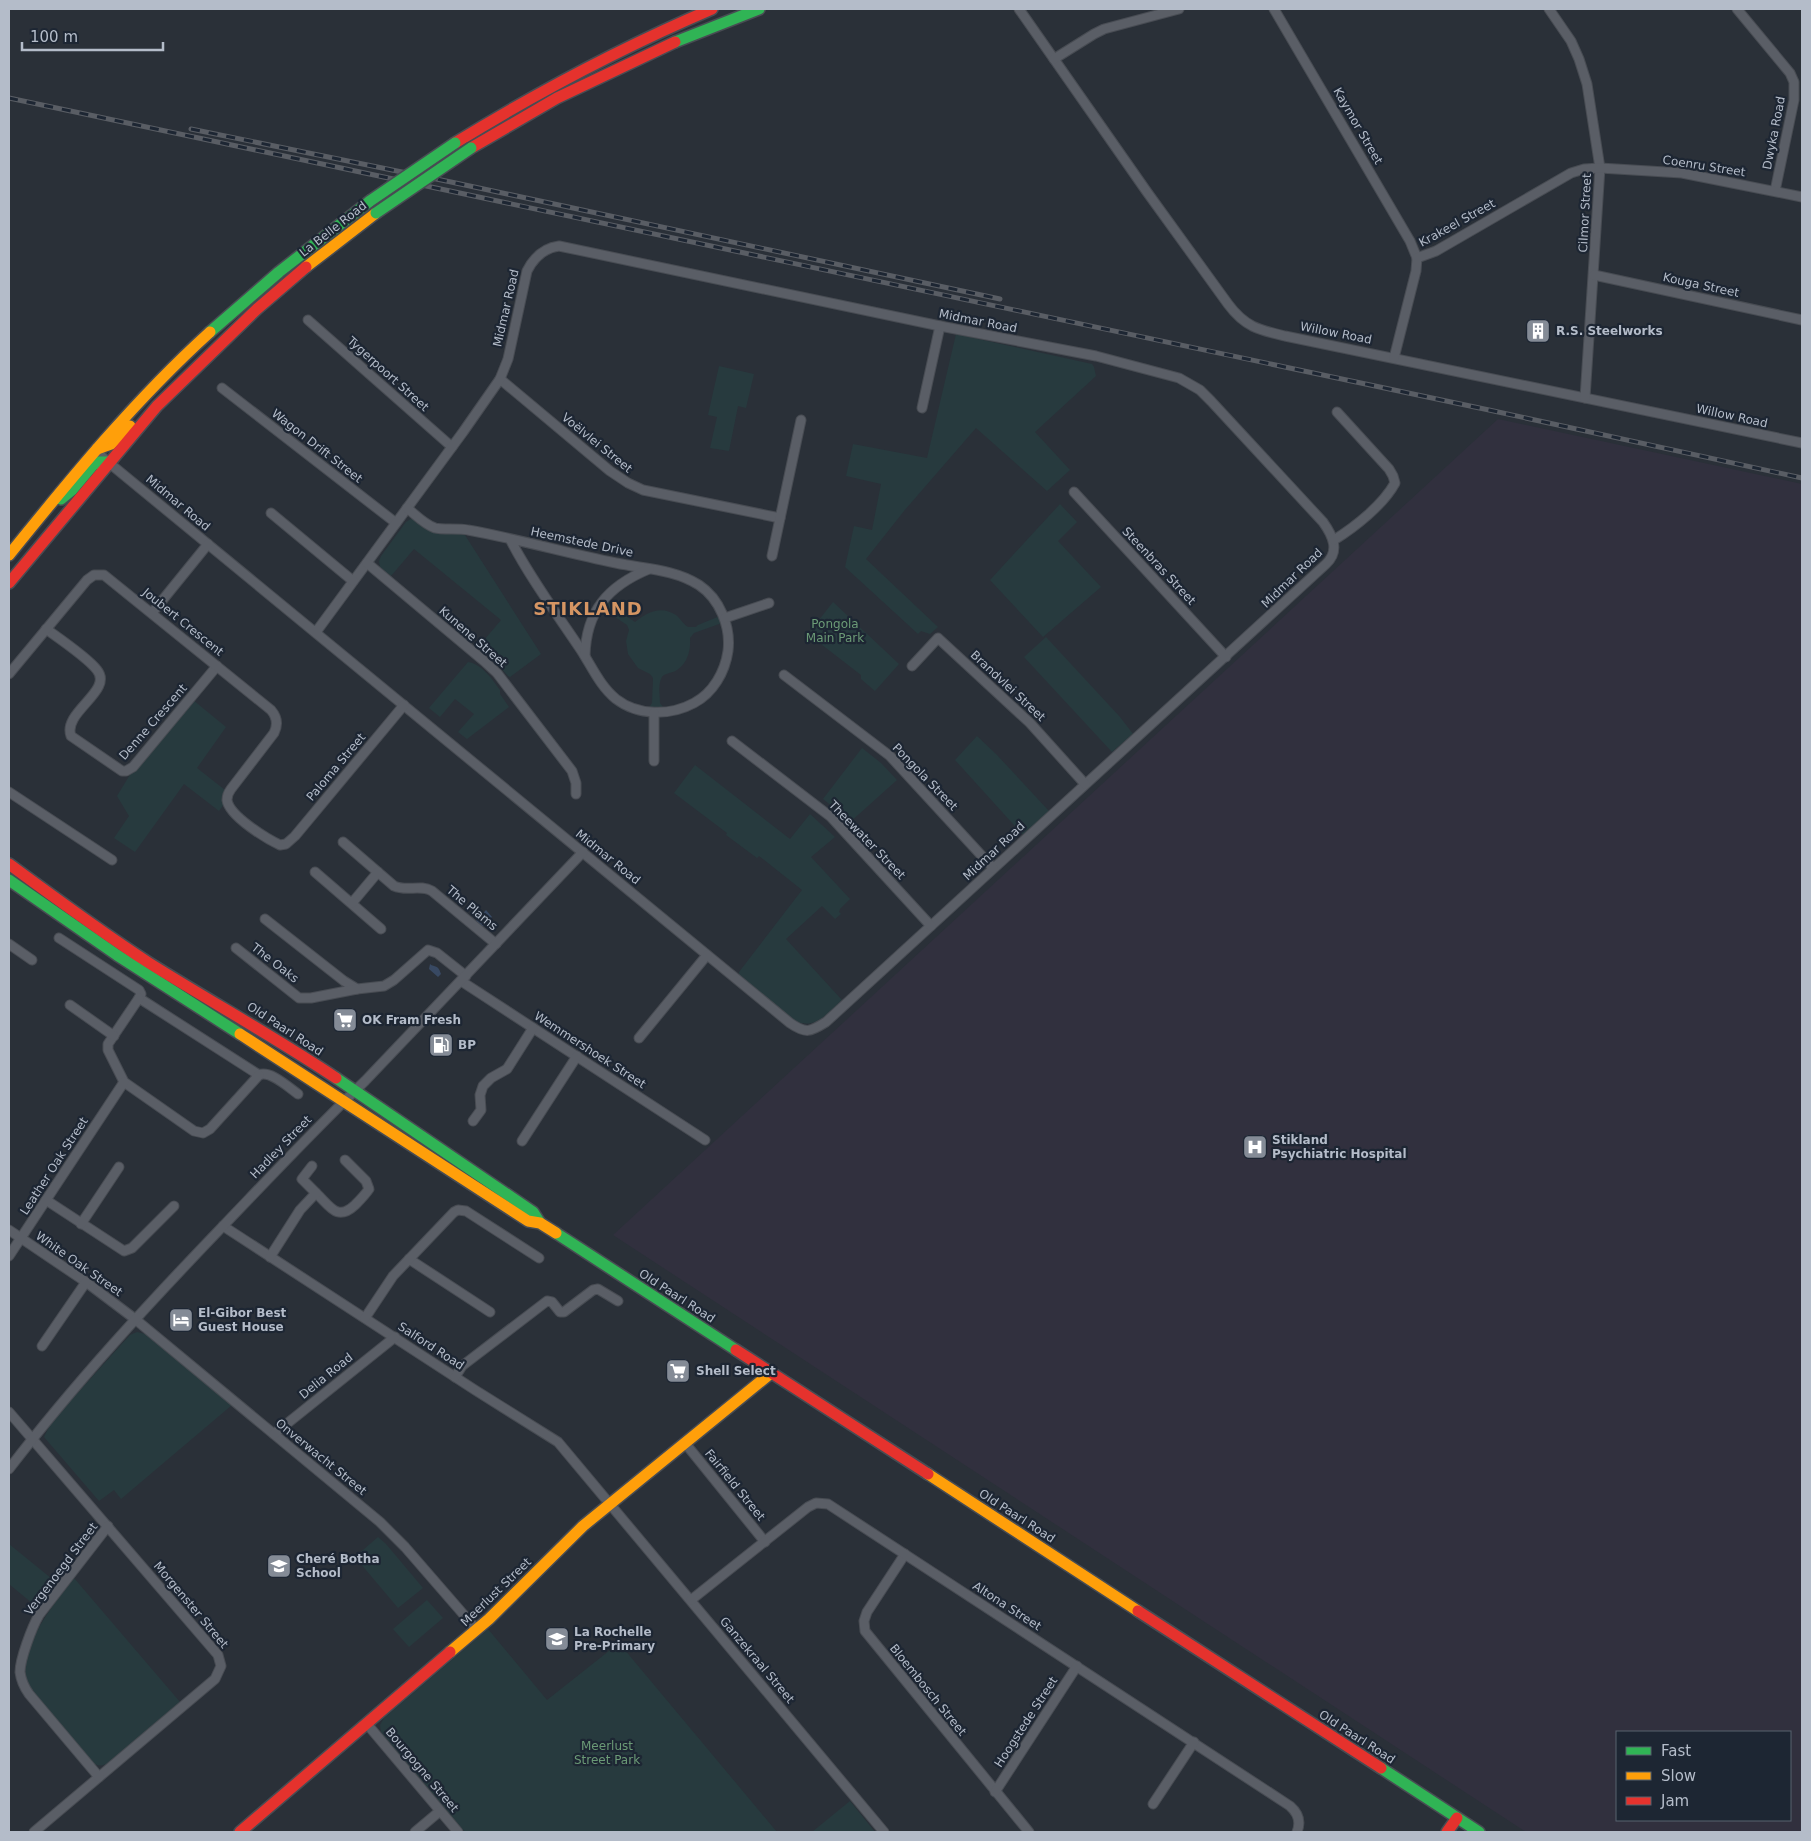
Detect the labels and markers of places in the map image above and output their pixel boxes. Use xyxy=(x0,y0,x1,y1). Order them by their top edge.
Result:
building icon: R.S. Steelworks xyxy=(1525,318,1551,344)
place label: R.S. Steelworks xyxy=(1556,324,1663,338)
supermarket icon: OK Fram Fresh xyxy=(332,1007,358,1033)
place label: OK Fram Fresh xyxy=(362,1013,461,1027)
fuel station icon: BP xyxy=(428,1032,454,1058)
place label: BP xyxy=(458,1038,476,1052)
place label: Stikland Psychiatric Hospital xyxy=(1272,1133,1407,1161)
hospital icon: Stikland Psychiatric Hospital xyxy=(1242,1134,1268,1160)
place label: El-Gibor Best Guest House xyxy=(198,1306,287,1334)
hotel icon: El-Gibor Best Guest House xyxy=(168,1307,194,1333)
supermarket icon: Shell Select xyxy=(665,1358,691,1384)
place label: Shell Select xyxy=(696,1364,776,1378)
place label: Cheré Botha School xyxy=(296,1552,380,1580)
school or university icon: Cheré Botha School xyxy=(266,1553,292,1579)
place label: La Rochelle Pre-Primary xyxy=(574,1625,655,1653)
school or university icon: La Rochelle Pre-Primary xyxy=(544,1626,570,1652)

